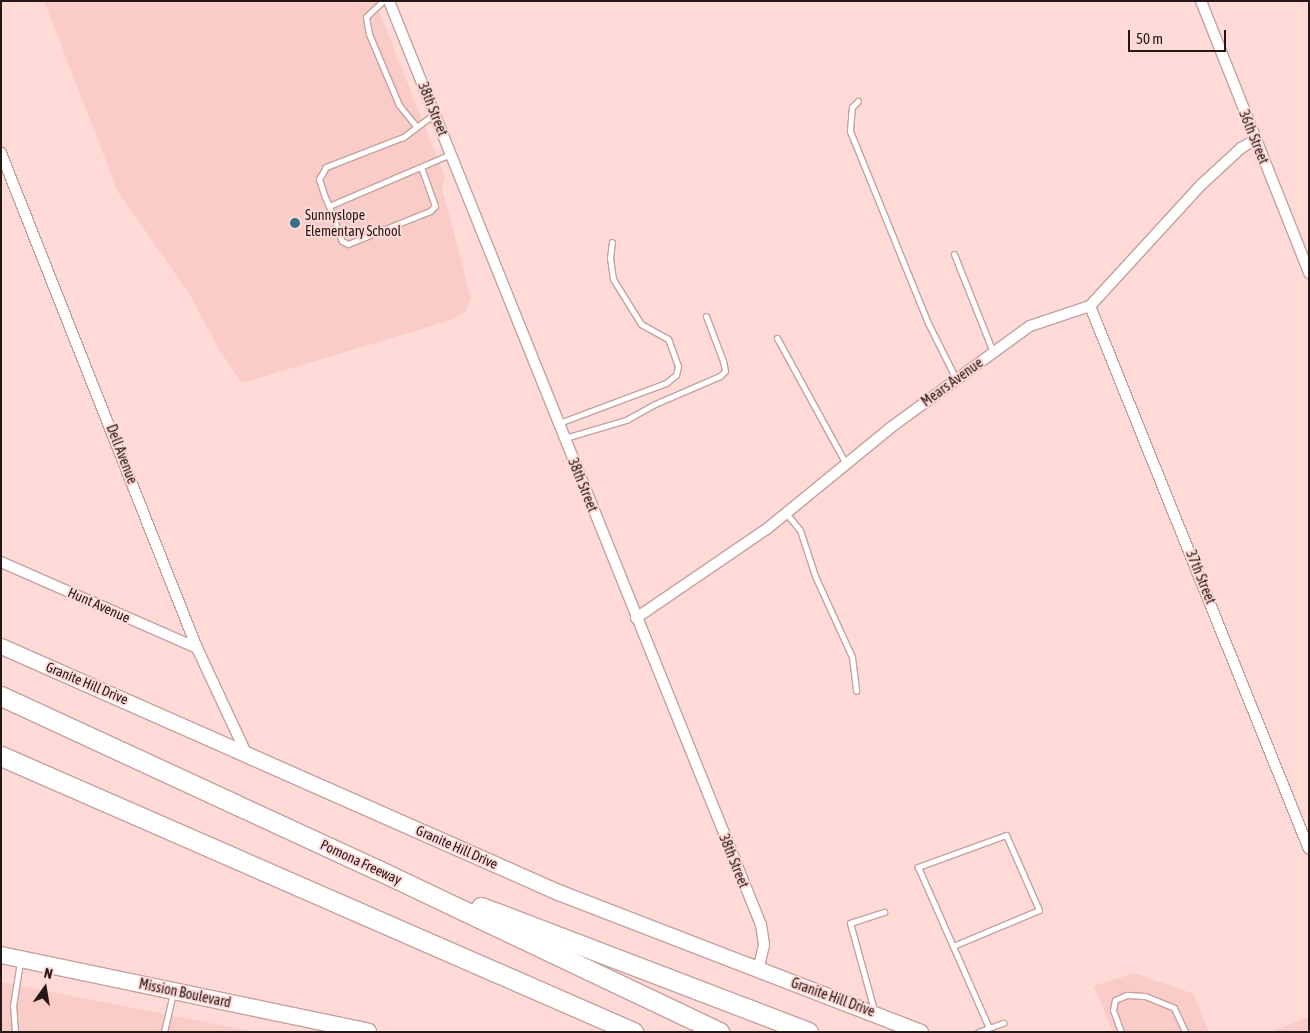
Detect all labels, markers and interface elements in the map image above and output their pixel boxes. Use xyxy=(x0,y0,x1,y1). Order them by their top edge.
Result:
scale bar xyxy=(1130,20,1228,52)
text: 50 m xyxy=(1136,30,1163,47)
street label: 38th Street xyxy=(415,80,451,138)
street label: 36th Street xyxy=(1236,108,1272,166)
place label: Sunnyslope Elementary School xyxy=(305,207,401,240)
marker: Sunnyslope Elementary School xyxy=(289,217,301,229)
street label: Mears Avenue xyxy=(918,354,986,410)
street label: Dell Avenue xyxy=(103,422,141,486)
street label: 38th Street xyxy=(565,456,601,514)
street label: 37th Street xyxy=(1183,548,1219,606)
street label: Hunt Avenue xyxy=(65,584,133,626)
street label: Granite Hill Drive xyxy=(43,658,131,708)
street label: Granite Hill Drive xyxy=(413,821,501,873)
street label: 38th Street xyxy=(716,832,752,890)
street label: Pomona Freeway xyxy=(318,836,404,888)
north arrow xyxy=(20,963,70,1013)
text: N xyxy=(43,965,54,982)
street label: Granite Hill Drive xyxy=(789,974,877,1020)
street label: Mission Boulevard xyxy=(137,975,233,1011)

